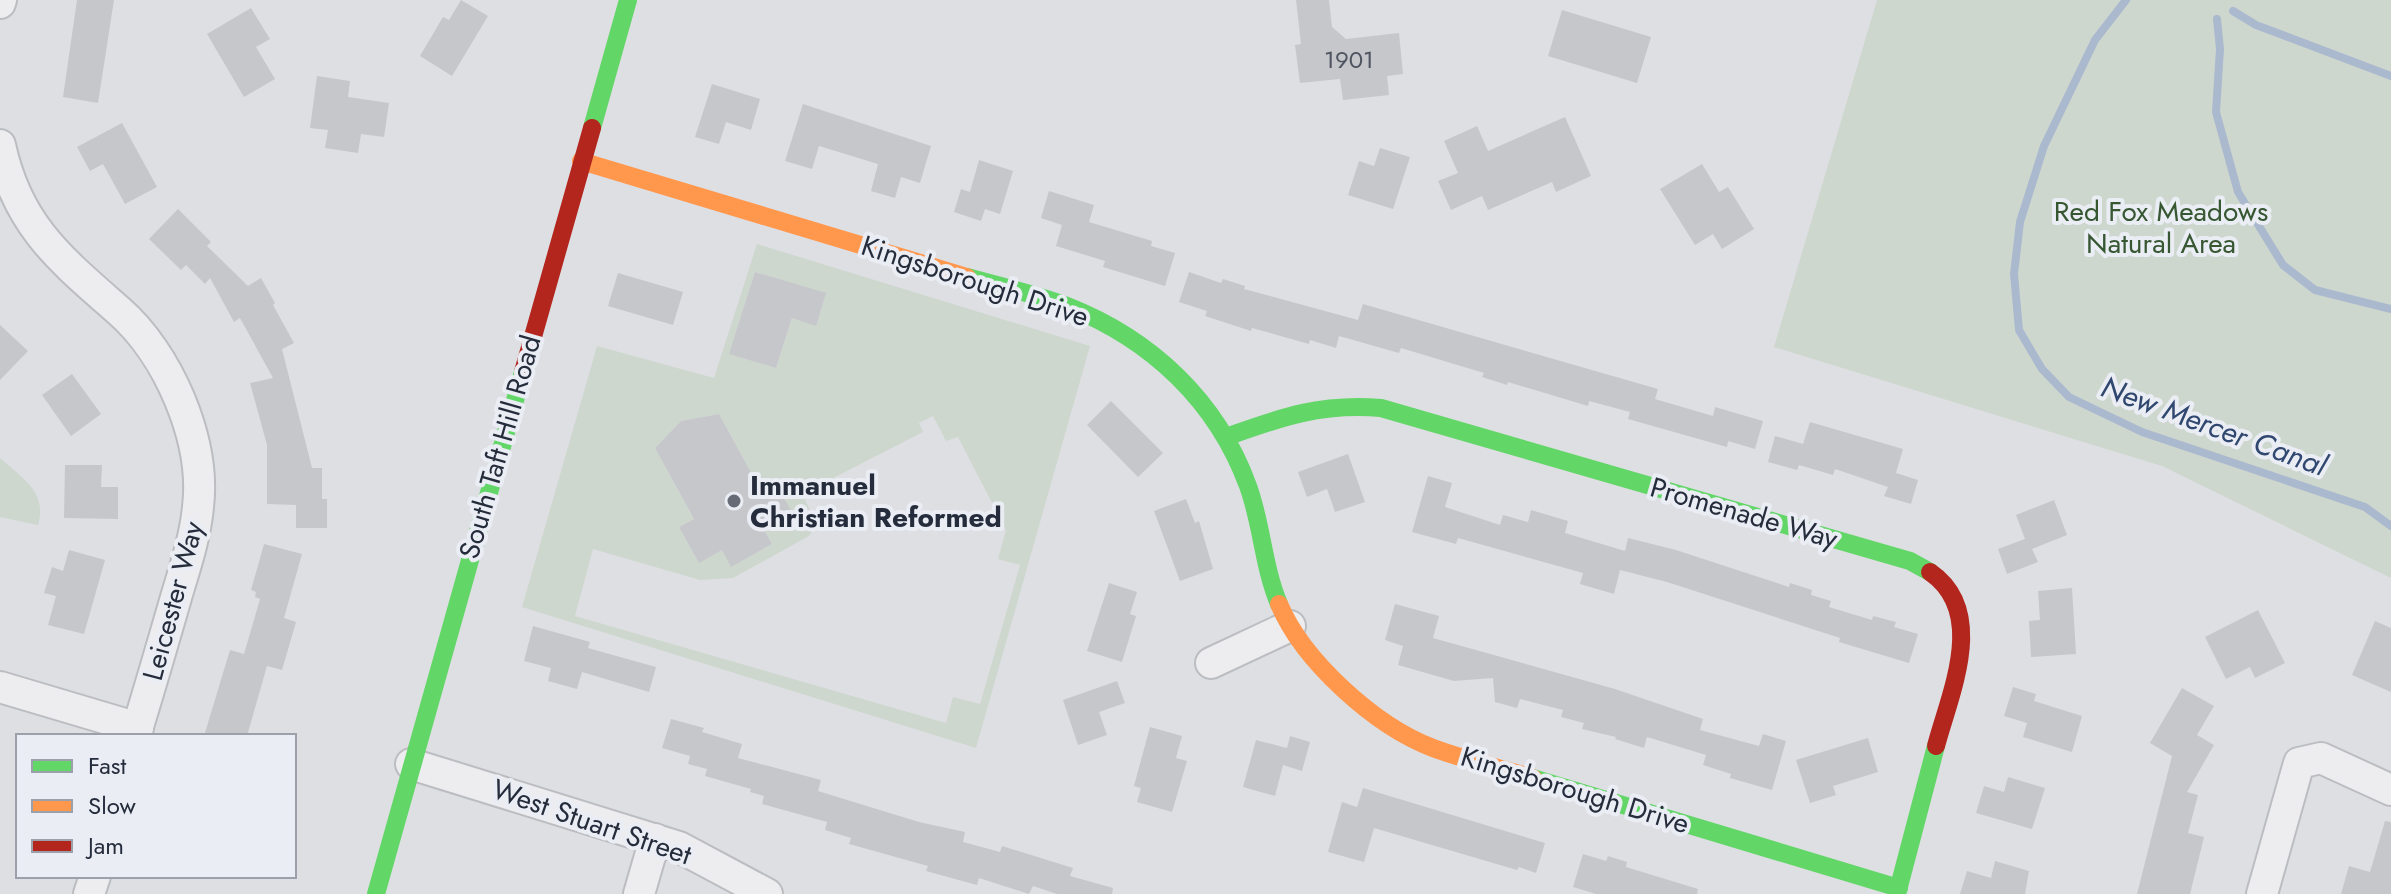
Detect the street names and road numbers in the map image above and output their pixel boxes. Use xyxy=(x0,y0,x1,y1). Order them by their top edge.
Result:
street label: Kingsborough Drive xyxy=(856,225,1094,337)
street label: South Taft Hill Road xyxy=(448,330,552,564)
street label: Promenade Way xyxy=(1646,467,1843,559)
street label: Leicester Way xyxy=(132,516,214,685)
street label: Kingsborough Drive xyxy=(1456,736,1694,844)
street label: West Stuart Street xyxy=(487,769,697,875)

